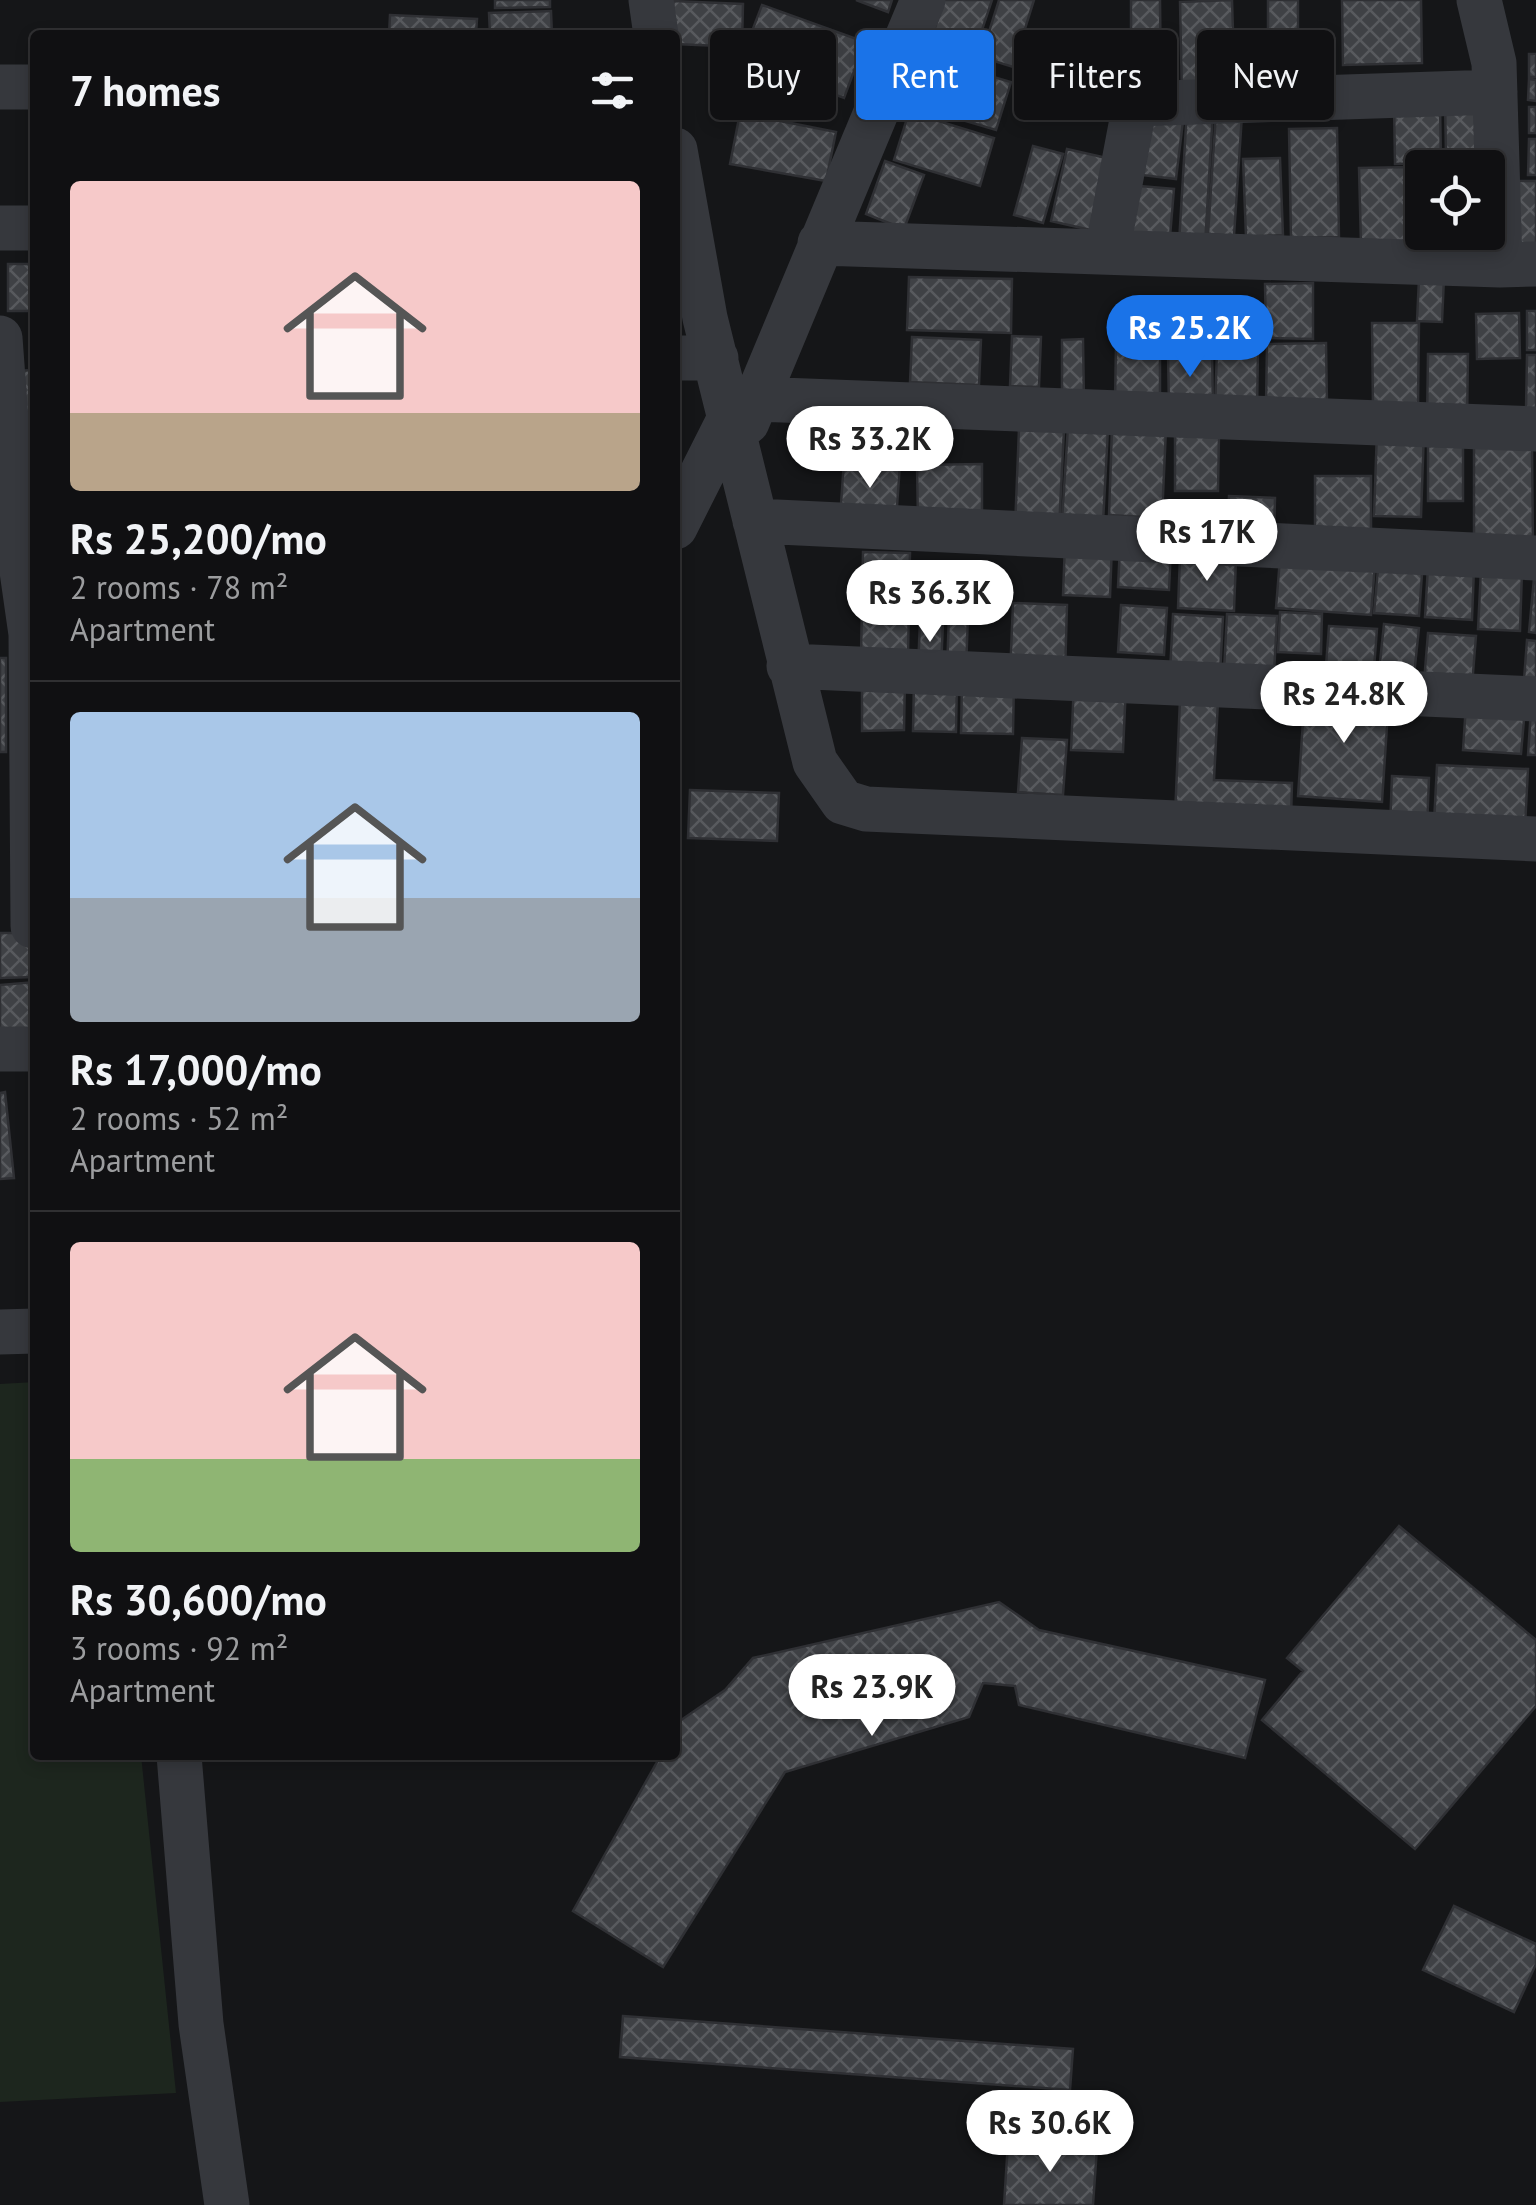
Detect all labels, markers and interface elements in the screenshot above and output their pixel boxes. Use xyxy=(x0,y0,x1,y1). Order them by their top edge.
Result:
chip: Buy xyxy=(710,30,836,120)
chip: Rent xyxy=(856,30,994,120)
chip: Filters xyxy=(1014,30,1177,120)
chip: New xyxy=(1197,30,1334,120)
text: 7 homes xyxy=(70,63,221,118)
icon: filters xyxy=(585,63,640,118)
map controls xyxy=(1405,150,1505,250)
button: locate xyxy=(1405,150,1505,250)
icon: home xyxy=(265,246,445,426)
pin: Rs 25.2K xyxy=(1087,295,1293,380)
text: Rs 25.2K xyxy=(1128,306,1252,348)
pin: Rs 33.2K xyxy=(767,406,973,491)
text: Rs 33.2K xyxy=(808,417,932,459)
pin: Rs 17K xyxy=(1126,499,1288,584)
text: Rs 17K xyxy=(1159,510,1256,552)
text: Rs 25,200/mo xyxy=(70,511,327,566)
pin: Rs 36.3K xyxy=(827,560,1033,645)
text: 2 rooms · 78 m² xyxy=(70,566,288,608)
text: Rs 36.3K xyxy=(868,571,992,613)
text: Apartment xyxy=(70,608,215,650)
pin: Rs 24.8K xyxy=(1241,661,1447,746)
text: Rs 24.8K xyxy=(1282,672,1406,714)
icon: home xyxy=(265,777,445,957)
text: Rs 17,000/mo xyxy=(70,1042,322,1097)
text: 2 rooms · 52 m² xyxy=(70,1097,288,1139)
text: Apartment xyxy=(70,1139,215,1181)
icon: home xyxy=(265,1307,445,1487)
text: Rs 30,600/mo xyxy=(70,1572,327,1627)
text: 3 rooms · 92 m² xyxy=(70,1627,288,1669)
pin: Rs 23.9K xyxy=(769,1654,975,1739)
text: Rs 23.9K xyxy=(810,1665,934,1707)
text: Apartment xyxy=(70,1669,215,1711)
pin: Rs 30.6K xyxy=(947,2090,1153,2175)
text: Rs 30.6K xyxy=(988,2101,1112,2143)

